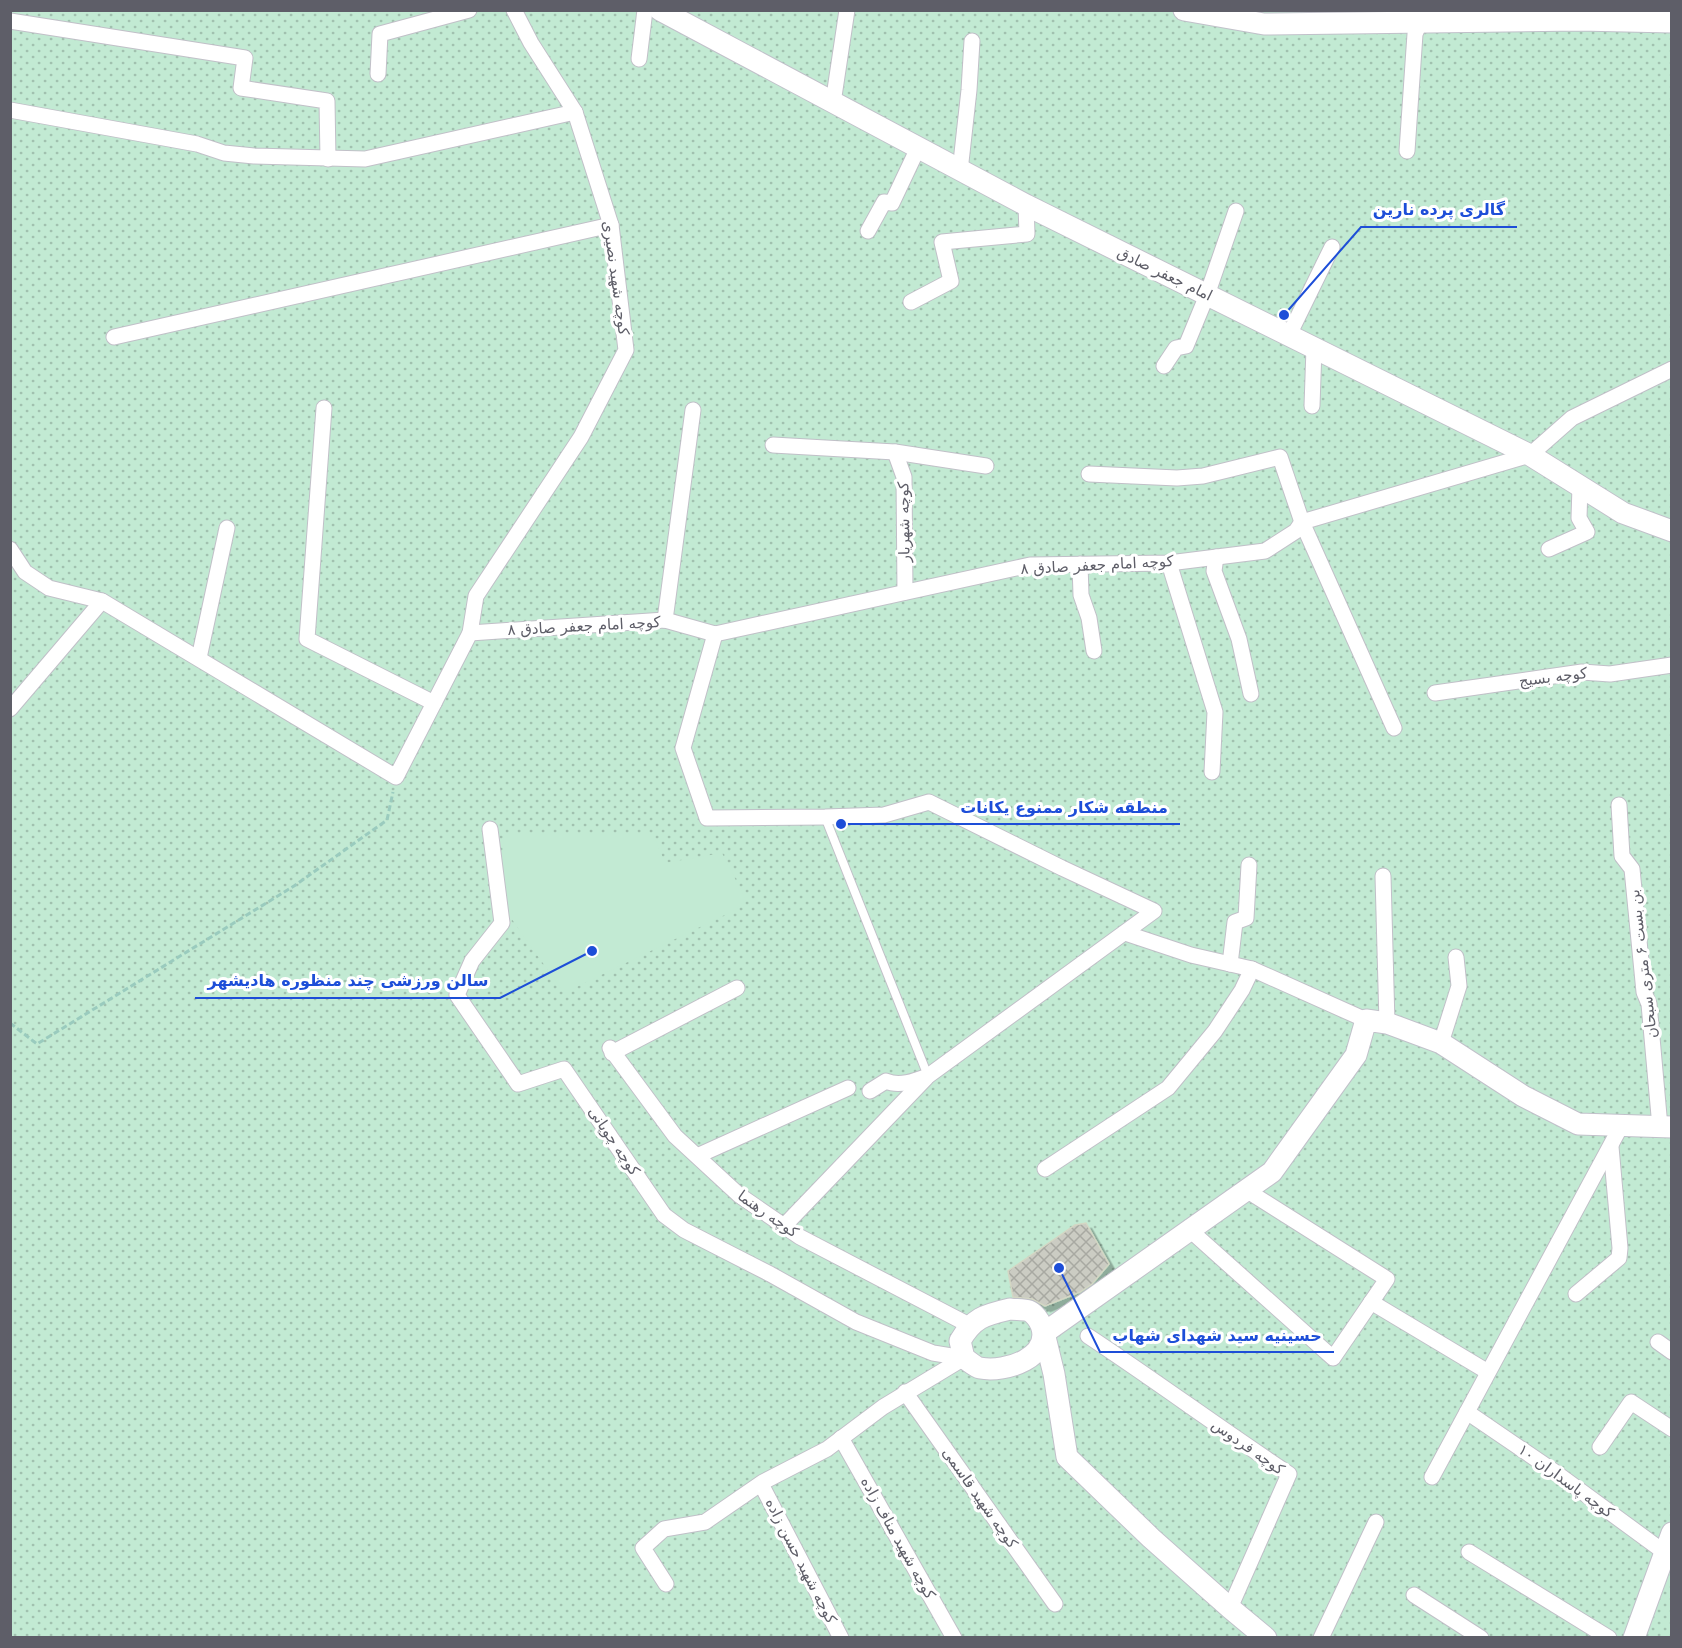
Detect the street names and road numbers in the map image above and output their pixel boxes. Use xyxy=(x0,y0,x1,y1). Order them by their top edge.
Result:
street label: کوچه شهید نصیری xyxy=(599,220,633,337)
street label: امام جعفر صادق xyxy=(1114,243,1216,305)
street label: کوچه شهریار xyxy=(894,481,914,564)
street label: کوچه امام جعفر صادق ۸ xyxy=(1020,552,1175,578)
street label: کوچه امام جعفر صادق ۸ xyxy=(507,613,662,639)
street label: کوچه بسیج xyxy=(1518,664,1589,690)
street label: بن بست ۶ متری سبحان xyxy=(1625,888,1661,1040)
street label: کوچه چوپانی xyxy=(584,1103,644,1180)
street label: کوچه رهنما xyxy=(734,1187,802,1242)
street label: کوچه فردوس xyxy=(1208,1415,1289,1479)
street label: کوچه پاسداران ۱۰ xyxy=(1514,1440,1618,1523)
street label: کوچه شهید قاسمی xyxy=(938,1444,1022,1553)
street label: کوچه شهید مناف زاده xyxy=(857,1474,940,1603)
street label: کوچه شهید حسن زاده xyxy=(762,1495,841,1628)

